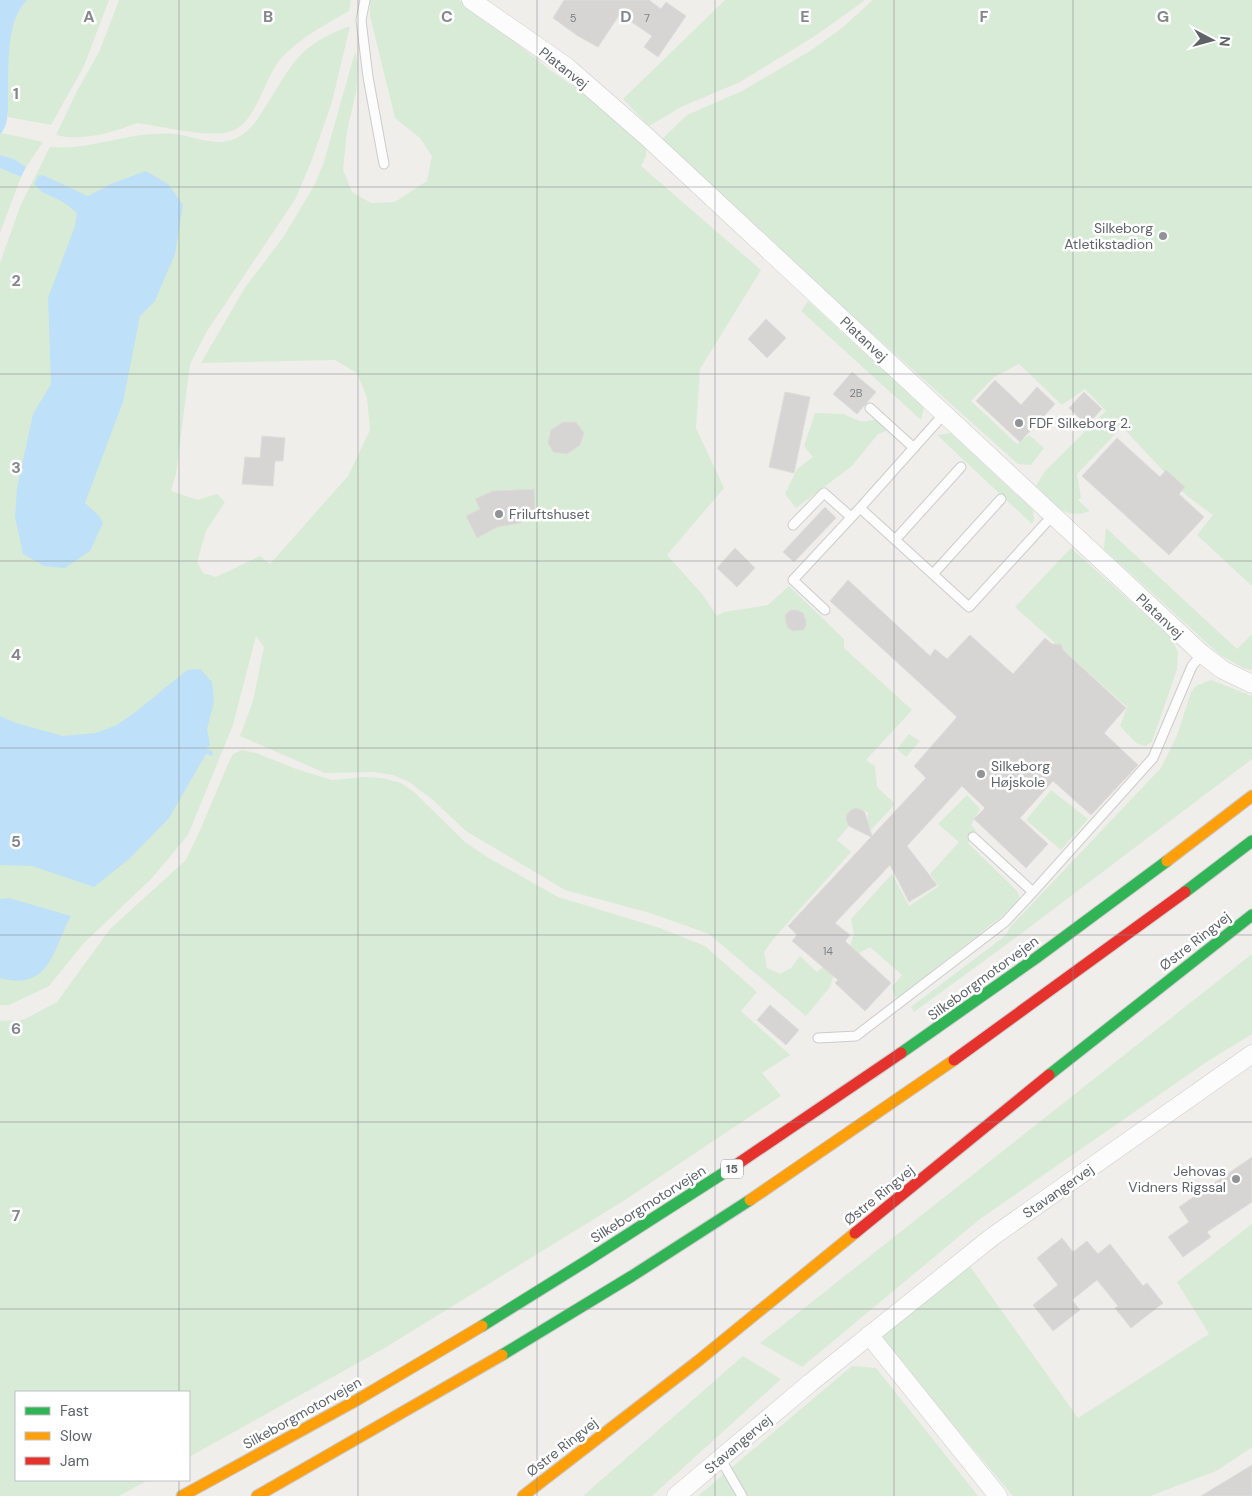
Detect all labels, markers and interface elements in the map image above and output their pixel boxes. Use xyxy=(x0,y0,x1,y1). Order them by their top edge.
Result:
text: A xyxy=(83,6,95,27)
text: B xyxy=(263,6,273,27)
text: C xyxy=(441,6,453,27)
text: D xyxy=(620,6,632,27)
text: E xyxy=(800,6,810,27)
text: F xyxy=(980,6,989,27)
text: G xyxy=(1157,6,1169,27)
house number: 5 xyxy=(570,11,577,25)
house number: 7 xyxy=(644,11,650,25)
north arrow xyxy=(1187,15,1237,65)
text: N xyxy=(1215,35,1234,47)
street label: Platanvej xyxy=(536,43,592,93)
text: 1 xyxy=(13,83,19,104)
place label: Silkeborg Atletikstadion xyxy=(1064,219,1153,253)
marker: Silkeborg Atletikstadion xyxy=(1157,230,1169,242)
text: 2 xyxy=(11,270,21,291)
street label: Platanvej xyxy=(837,313,891,365)
house number: 2B xyxy=(850,386,863,400)
place label: FDF Silkeborg 2. xyxy=(1029,414,1131,432)
marker: FDF Silkeborg 2. xyxy=(1013,417,1025,429)
text: 3 xyxy=(11,457,21,478)
place label: Friluftshuset xyxy=(509,505,590,523)
marker: Friluftshuset xyxy=(493,508,505,520)
street label: Platanvej xyxy=(1133,590,1187,642)
text: 4 xyxy=(11,644,21,665)
place label: Silkeborg Højskole xyxy=(991,757,1050,791)
marker: Silkeborg Højskole xyxy=(975,768,987,780)
text: 5 xyxy=(11,831,21,852)
street label: Østre Ringvej xyxy=(1156,908,1234,974)
street label: Silkeborgmotorvejen xyxy=(924,932,1042,1024)
house number: 14 xyxy=(823,944,833,958)
text: 6 xyxy=(11,1018,21,1039)
road number: 15 xyxy=(721,1160,743,1178)
street label: Stavangervej xyxy=(1019,1160,1097,1222)
street label: Silkeborgmotorvejen xyxy=(587,1161,709,1247)
street label: Østre Ringvej xyxy=(840,1161,918,1229)
place label: Jehovas Vidners Rigssal xyxy=(1128,1162,1226,1196)
marker: Jehovas Vidners Rigssal xyxy=(1230,1173,1242,1185)
text: 7 xyxy=(12,1205,21,1226)
street label: Silkeborgmotorvejen xyxy=(240,1373,364,1453)
legend xyxy=(15,1391,190,1481)
text: Fast xyxy=(60,1401,89,1421)
street label: Stavangervej xyxy=(701,1411,775,1477)
street label: Østre Ringvej xyxy=(523,1414,601,1480)
text: Slow xyxy=(60,1426,93,1446)
text: Jam xyxy=(60,1451,89,1471)

